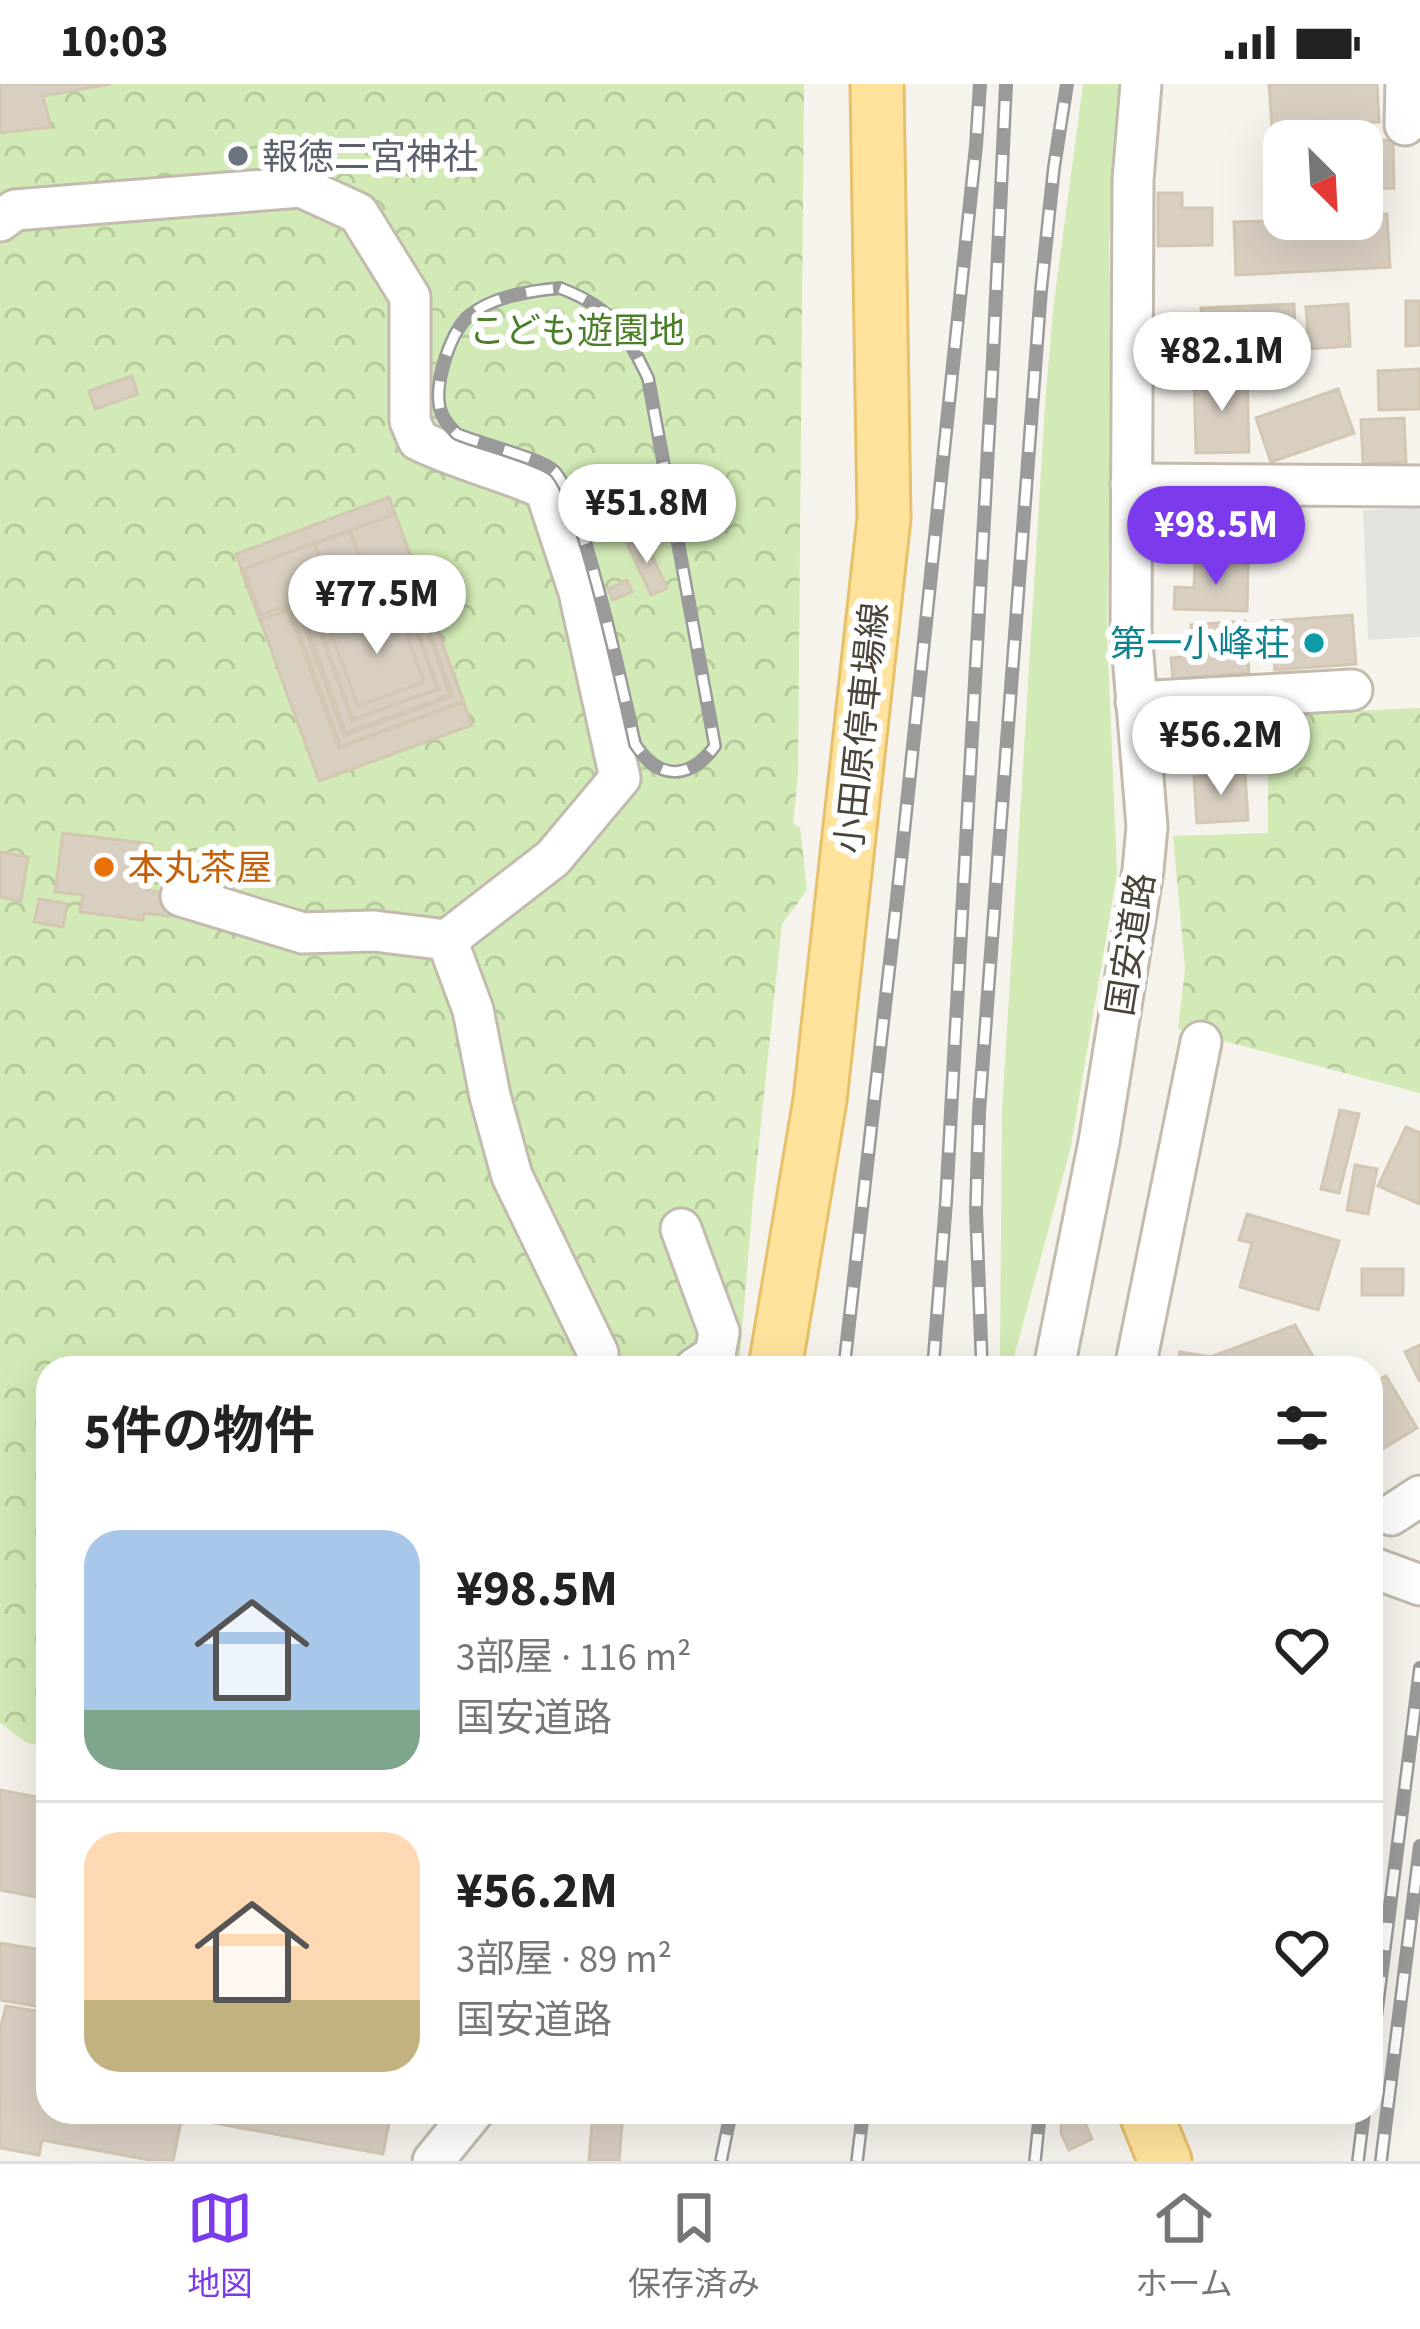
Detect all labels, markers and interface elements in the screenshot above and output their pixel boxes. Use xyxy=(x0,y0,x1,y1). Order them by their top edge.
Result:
text: 10:03 xyxy=(60,10,169,74)
north arrow xyxy=(1263,120,1383,240)
map controls xyxy=(1263,120,1383,240)
place label: 報徳二宮神社 xyxy=(262,132,478,183)
marker: 報徳二宮神社 xyxy=(225,143,251,169)
park label: こども遊園地 xyxy=(469,306,685,357)
pin: ¥82.1M xyxy=(1124,312,1320,414)
text: ¥82.1M xyxy=(1160,323,1284,379)
pin: ¥51.8M xyxy=(549,464,745,566)
text: ¥51.8M xyxy=(585,475,709,531)
pin: ¥98.5M xyxy=(1118,486,1314,588)
text: ¥98.5M xyxy=(1154,497,1278,553)
pin: ¥77.5M xyxy=(279,555,475,657)
text: ¥77.5M xyxy=(315,566,439,622)
street label: 小田原停車場線 xyxy=(824,600,901,856)
place label: 第一小峰荘 xyxy=(1110,619,1290,670)
marker: 第一小峰荘 xyxy=(1301,630,1327,656)
pin: ¥56.2M xyxy=(1123,696,1319,798)
text: ¥56.2M xyxy=(1159,707,1283,763)
place label: 本丸茶屋 xyxy=(128,843,272,894)
marker: 本丸茶屋 xyxy=(91,854,117,880)
street label: 国安道路 xyxy=(1095,869,1168,1019)
icon: filters xyxy=(1269,1395,1335,1461)
text: 5件の物件 xyxy=(84,1396,315,1468)
text: ¥98.5M xyxy=(456,1553,618,1625)
icon: home xyxy=(180,1578,324,1722)
icon: heart xyxy=(1269,1617,1335,1683)
text: 3部屋 · 116 m² xyxy=(456,1630,691,1686)
text: 国安道路 xyxy=(456,1691,612,1747)
text: ¥56.2M xyxy=(456,1855,618,1927)
icon: home xyxy=(180,1880,324,2024)
icon: heart xyxy=(1269,1919,1335,1985)
text: 3部屋 · 89 m² xyxy=(456,1932,672,1988)
text: 国安道路 xyxy=(456,1993,612,2049)
tab: 地図 xyxy=(187,2185,253,2308)
tab: 保存済み xyxy=(628,2185,760,2308)
tab: ホーム xyxy=(1135,2185,1233,2308)

